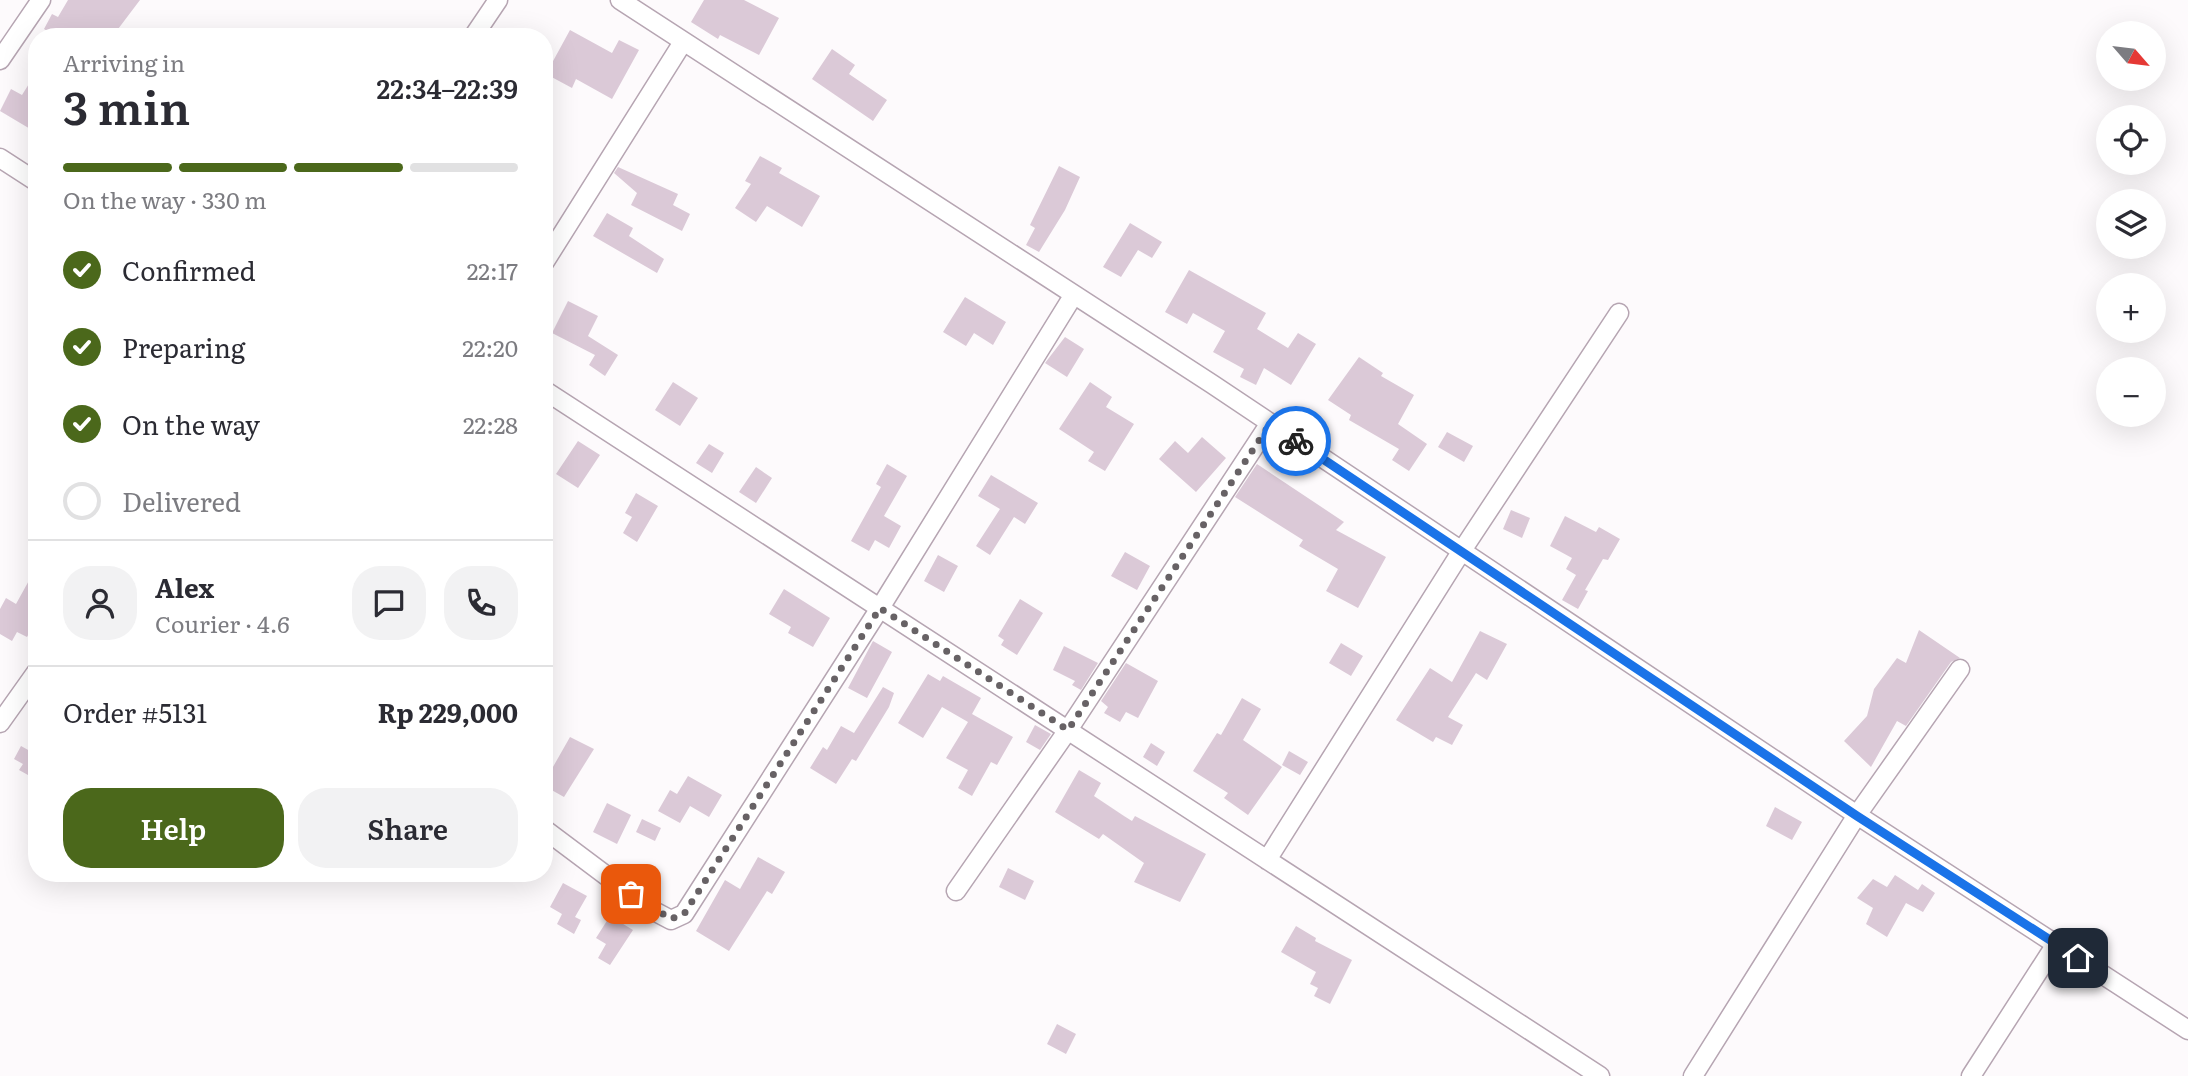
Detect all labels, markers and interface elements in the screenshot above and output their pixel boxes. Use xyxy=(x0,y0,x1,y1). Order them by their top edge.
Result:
north arrow xyxy=(2096,21,2166,91)
map controls xyxy=(2096,21,2166,427)
text: Arriving in xyxy=(63,45,185,79)
text: 22:34–22:39 xyxy=(377,68,518,107)
text: 3 min xyxy=(63,71,190,139)
button: locate xyxy=(2096,105,2166,175)
text: On the way · 330 m xyxy=(63,182,266,216)
button: layers xyxy=(2096,189,2166,259)
text: Confirmed xyxy=(122,250,256,289)
icon: check xyxy=(63,251,101,289)
text: 22:17 xyxy=(467,253,518,287)
button: + xyxy=(2096,273,2166,343)
text: Preparing xyxy=(122,327,245,366)
icon: check xyxy=(63,328,101,366)
text: 22:20 xyxy=(462,330,518,364)
button: − xyxy=(2096,357,2166,427)
text: On the way xyxy=(122,404,260,443)
icon: check xyxy=(63,405,101,443)
courier xyxy=(1261,406,1331,476)
text: 22:28 xyxy=(463,407,518,441)
icon: bike xyxy=(1277,422,1315,460)
text: Delivered xyxy=(122,481,241,520)
button: person xyxy=(63,566,137,640)
button: chat xyxy=(352,566,426,640)
button: phone xyxy=(444,566,518,640)
text: Alex xyxy=(155,567,214,606)
text: Courier · 4.6 xyxy=(155,606,290,640)
text: Order #5131 xyxy=(63,692,207,731)
text: Rp 229,000 xyxy=(378,692,518,731)
button: Help xyxy=(63,788,284,868)
button: Share xyxy=(298,788,518,868)
pin xyxy=(601,864,661,924)
icon: bag xyxy=(612,875,650,913)
pin xyxy=(2048,928,2108,988)
icon: home xyxy=(2059,939,2097,977)

